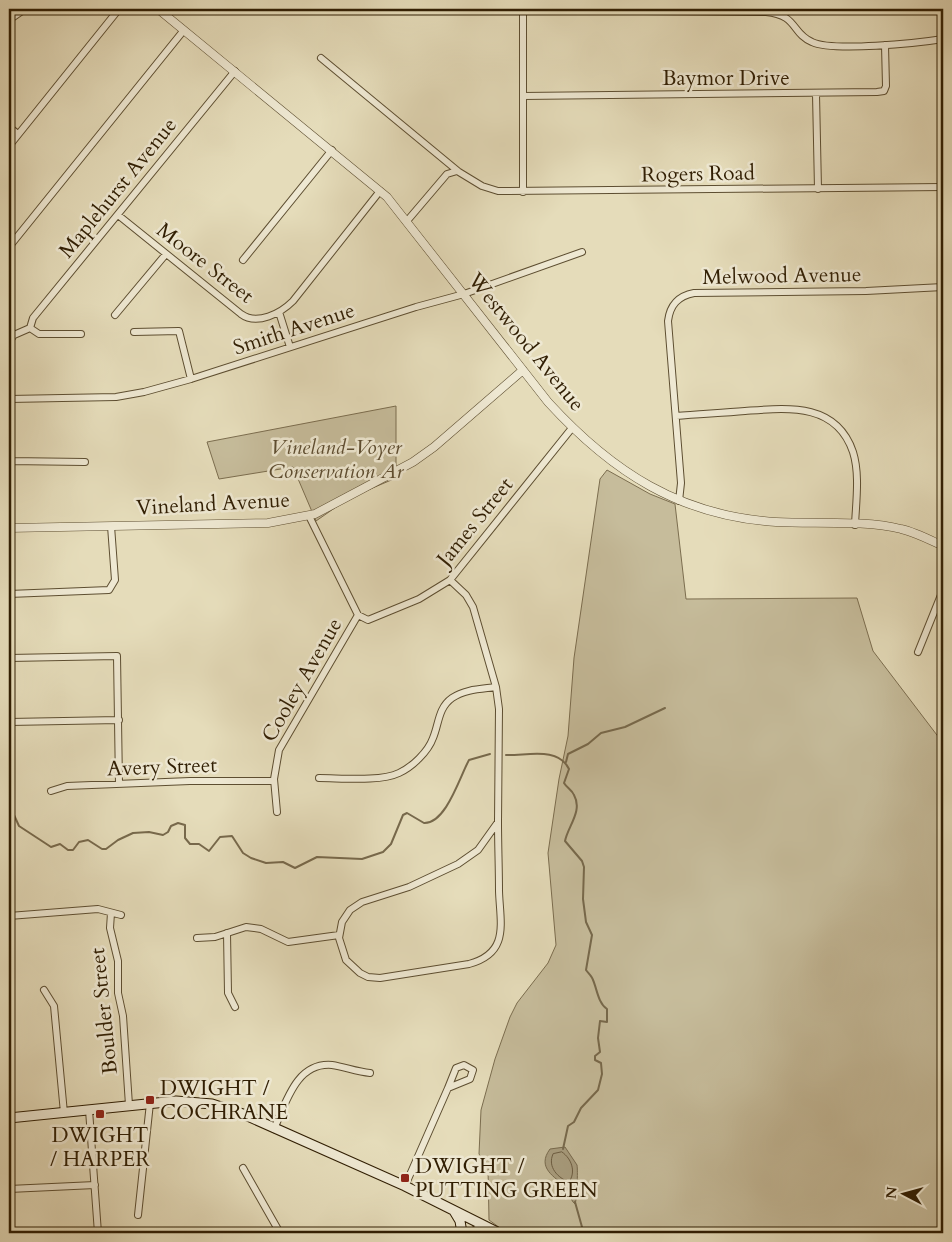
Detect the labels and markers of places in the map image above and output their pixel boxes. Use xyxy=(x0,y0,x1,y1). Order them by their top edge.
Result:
place label: DWIGHT / COCHRANE xyxy=(160,1074,288,1127)
marker: DWIGHT / COCHRANE xyxy=(144,1094,156,1106)
marker: DWIGHT / HARPER xyxy=(94,1108,106,1120)
place label: DWIGHT / HARPER xyxy=(50,1121,150,1174)
place label: DWIGHT / PUTTING GREEN xyxy=(415,1152,598,1205)
marker: DWIGHT / PUTTING GREEN xyxy=(399,1172,411,1184)

